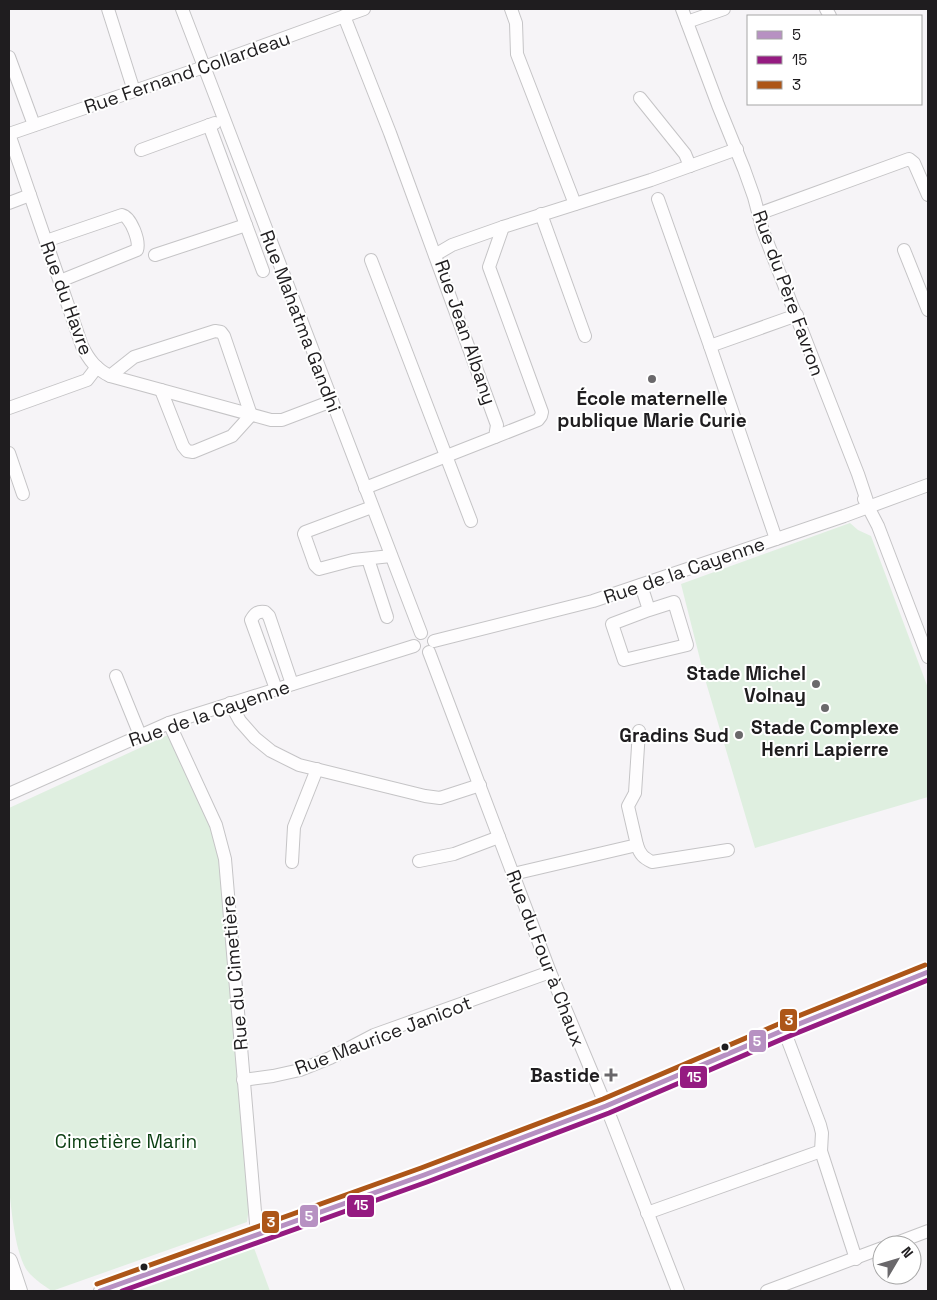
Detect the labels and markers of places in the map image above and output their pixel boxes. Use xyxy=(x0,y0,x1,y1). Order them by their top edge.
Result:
marker: École maternelle publique Marie Curie xyxy=(646,373,658,385)
place label: École maternelle publique Marie Curie xyxy=(557,386,747,433)
place label: Stade Michel Volnay xyxy=(686,661,806,708)
marker: Stade Michel Volnay xyxy=(810,678,822,690)
marker: Stade Complexe Henri Lapierre xyxy=(819,702,831,714)
place label: Stade Complexe Henri Lapierre xyxy=(751,715,899,762)
place label: Gradins Sud xyxy=(619,723,729,748)
marker: Gradins Sud xyxy=(733,729,745,741)
unlabelled marker xyxy=(720,1042,730,1052)
place label: Bastide xyxy=(530,1063,600,1088)
marker: Bastide xyxy=(604,1068,618,1082)
unlabelled marker xyxy=(139,1262,149,1272)

